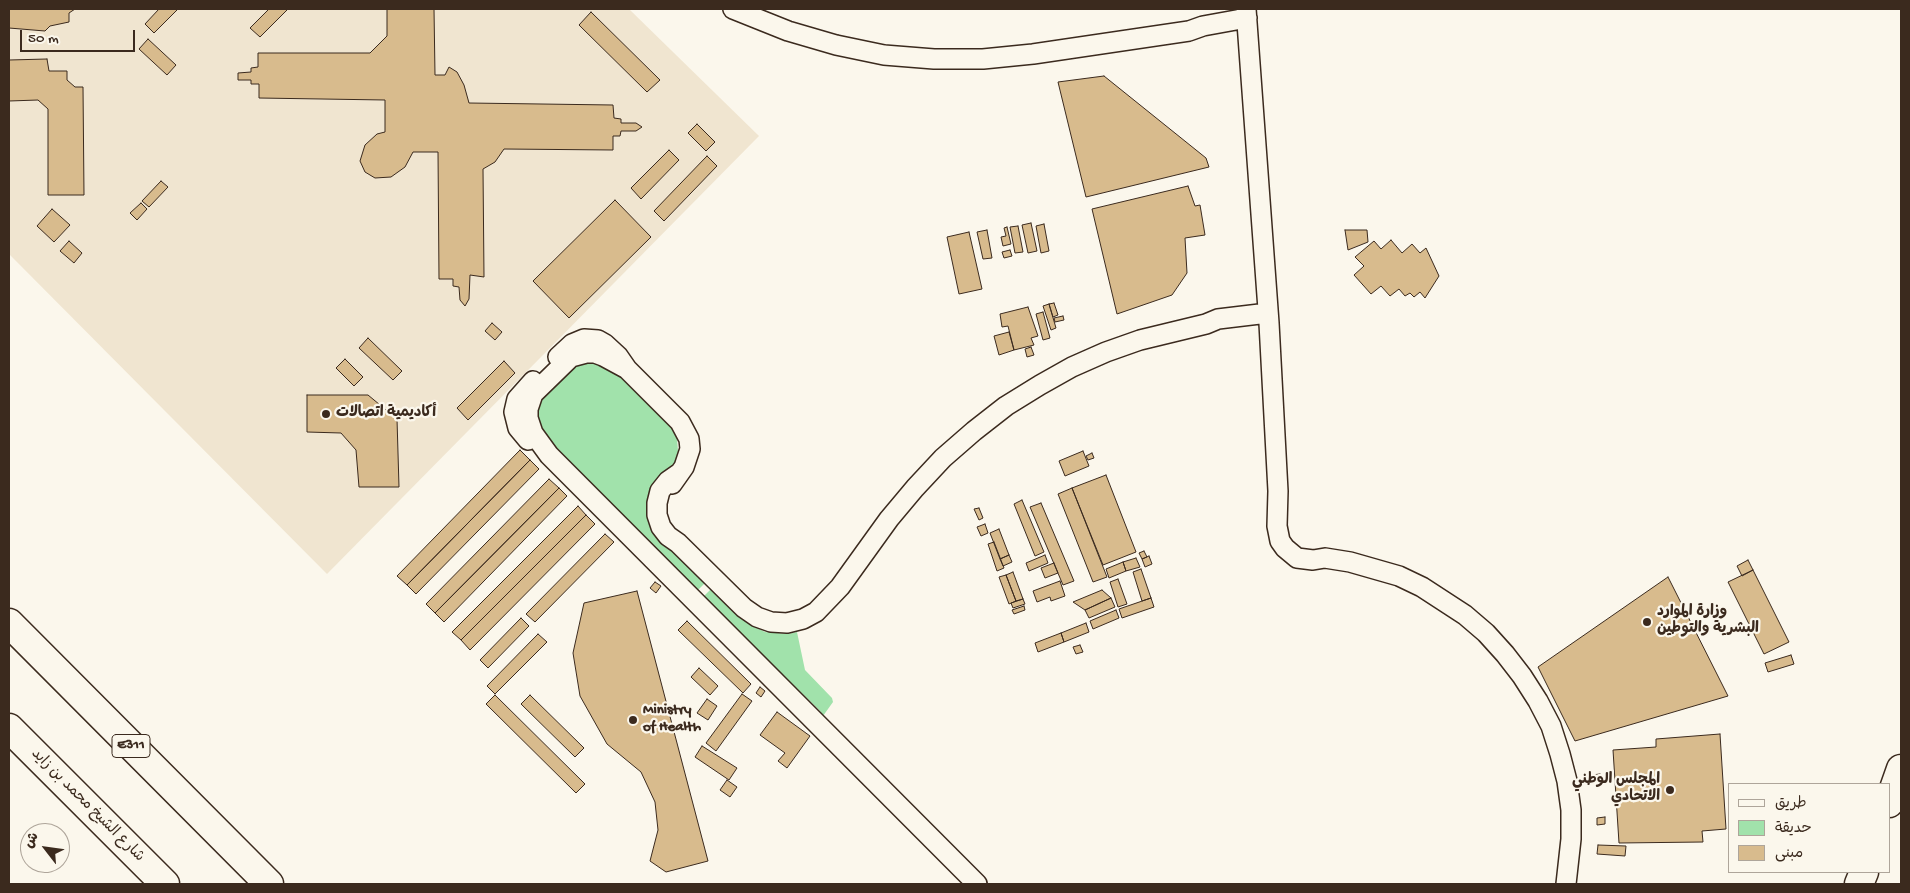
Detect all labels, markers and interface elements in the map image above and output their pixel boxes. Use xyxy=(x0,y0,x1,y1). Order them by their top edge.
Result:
scale bar xyxy=(22,20,138,52)
text: 50 m xyxy=(28,30,59,48)
place label: أكاديمية اتصالات xyxy=(336,405,436,423)
marker: أكاديمية اتصالات xyxy=(320,408,332,420)
place label: وزارة الموارد البشرية والتوطين xyxy=(1657,604,1759,639)
marker: وزارة الموارد البشرية والتوطين xyxy=(1641,616,1653,628)
place label: Ministry of Health xyxy=(643,702,701,737)
marker: Ministry of Health xyxy=(627,714,639,726)
road number: E311 xyxy=(112,734,150,758)
street label: شارع الشيخ محمد بن زايد xyxy=(26,745,148,867)
place label: المجلس الوطني الاتحادي xyxy=(1572,772,1660,807)
legend xyxy=(1728,783,1890,873)
marker: المجلس الوطني الاتحادي xyxy=(1664,784,1676,796)
text: طريق xyxy=(1775,795,1807,813)
text: حديقة xyxy=(1775,820,1812,838)
north arrow xyxy=(20,823,70,873)
text: مبنى xyxy=(1775,845,1803,863)

